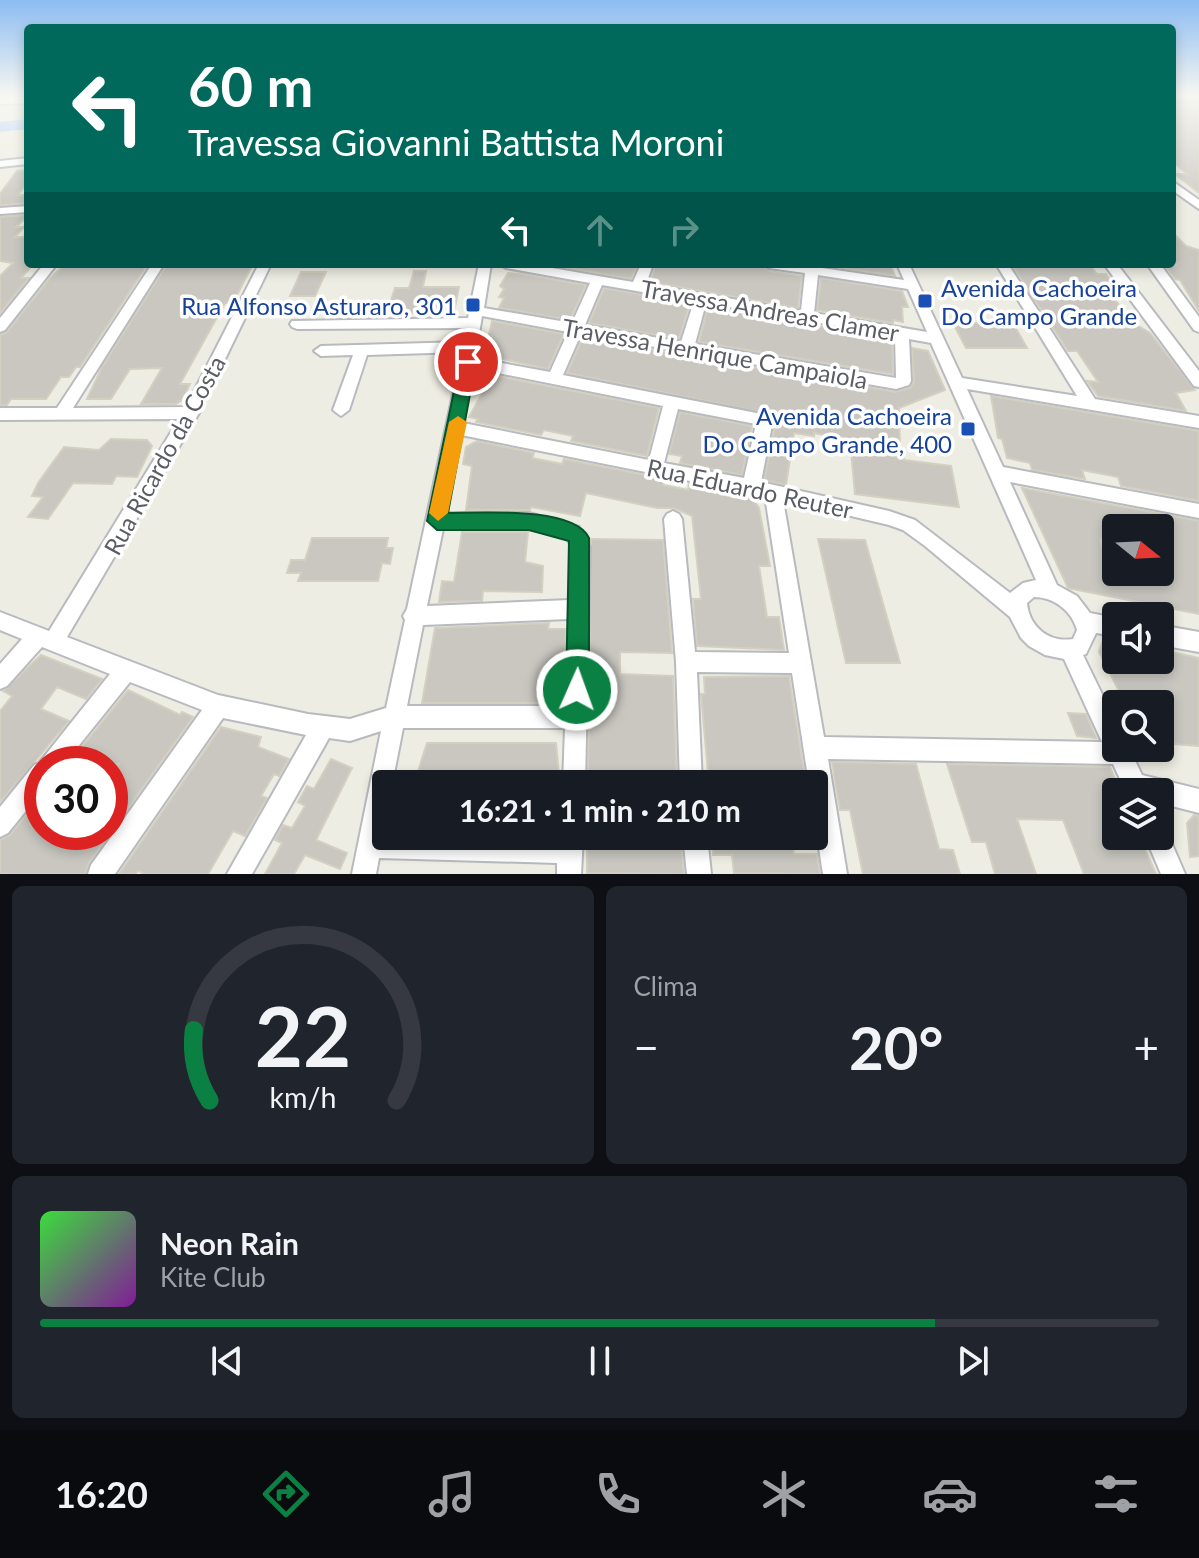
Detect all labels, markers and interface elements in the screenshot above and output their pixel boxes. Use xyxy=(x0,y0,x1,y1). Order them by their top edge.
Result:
text: 60 m xyxy=(188,52,313,119)
icon: left xyxy=(56,56,160,160)
text: Travessa Giovanni Battista Moroni xyxy=(188,120,724,164)
icon: left xyxy=(494,208,538,252)
icon: ahead xyxy=(578,208,622,252)
icon: right xyxy=(662,208,706,252)
street label: Travessa Andreas Clamer xyxy=(639,273,902,347)
place label: Avenida Cachoeira Do Campo Grande xyxy=(941,273,1137,330)
place label: Rua Alfonso Asturaro, 301 xyxy=(181,291,457,320)
marker: Avenida Cachoeira Do Campo Grande xyxy=(916,292,934,310)
marker: Rua Alfonso Asturaro, 301 xyxy=(464,296,482,314)
street label: Travessa Henrique Campaiola xyxy=(560,312,870,394)
pin xyxy=(434,328,502,396)
icon: arrive xyxy=(446,340,490,384)
street label: Rua Ricardo da Costa xyxy=(97,350,231,560)
place label: Avenida Cachoeira Do Campo Grande, 400 xyxy=(703,401,952,458)
marker: Avenida Cachoeira Do Campo Grande, 400 xyxy=(959,420,977,438)
street label: Rua Eduardo Reuter xyxy=(644,452,856,524)
north arrow xyxy=(1102,514,1174,586)
map controls xyxy=(1102,514,1174,850)
button: sound xyxy=(1102,602,1174,674)
position arrow xyxy=(535,648,619,732)
button: search xyxy=(1102,690,1174,762)
speed limit sign: 30 xyxy=(24,746,128,850)
button: layers xyxy=(1102,778,1174,850)
text: 16:21 · 1 min · 210 m xyxy=(459,792,741,828)
text: Clima xyxy=(634,970,698,1002)
text: 22 xyxy=(255,985,351,1085)
text: 20° xyxy=(849,1011,944,1083)
text: − xyxy=(634,1021,659,1073)
text: + xyxy=(1133,1021,1159,1073)
text: km/h xyxy=(269,1080,336,1114)
text: Neon Rain xyxy=(160,1225,299,1261)
text: Kite Club xyxy=(160,1261,266,1293)
icon: previous xyxy=(205,1339,249,1383)
icon: pause xyxy=(578,1339,622,1383)
icon: next xyxy=(951,1339,995,1383)
icon: directions xyxy=(258,1466,314,1522)
icon: music xyxy=(424,1466,480,1522)
icon: phone xyxy=(590,1466,646,1522)
icon: climate xyxy=(756,1466,812,1522)
icon: car xyxy=(922,1466,978,1522)
icon: filters xyxy=(1088,1466,1144,1522)
text: 16:20 xyxy=(55,1472,148,1516)

